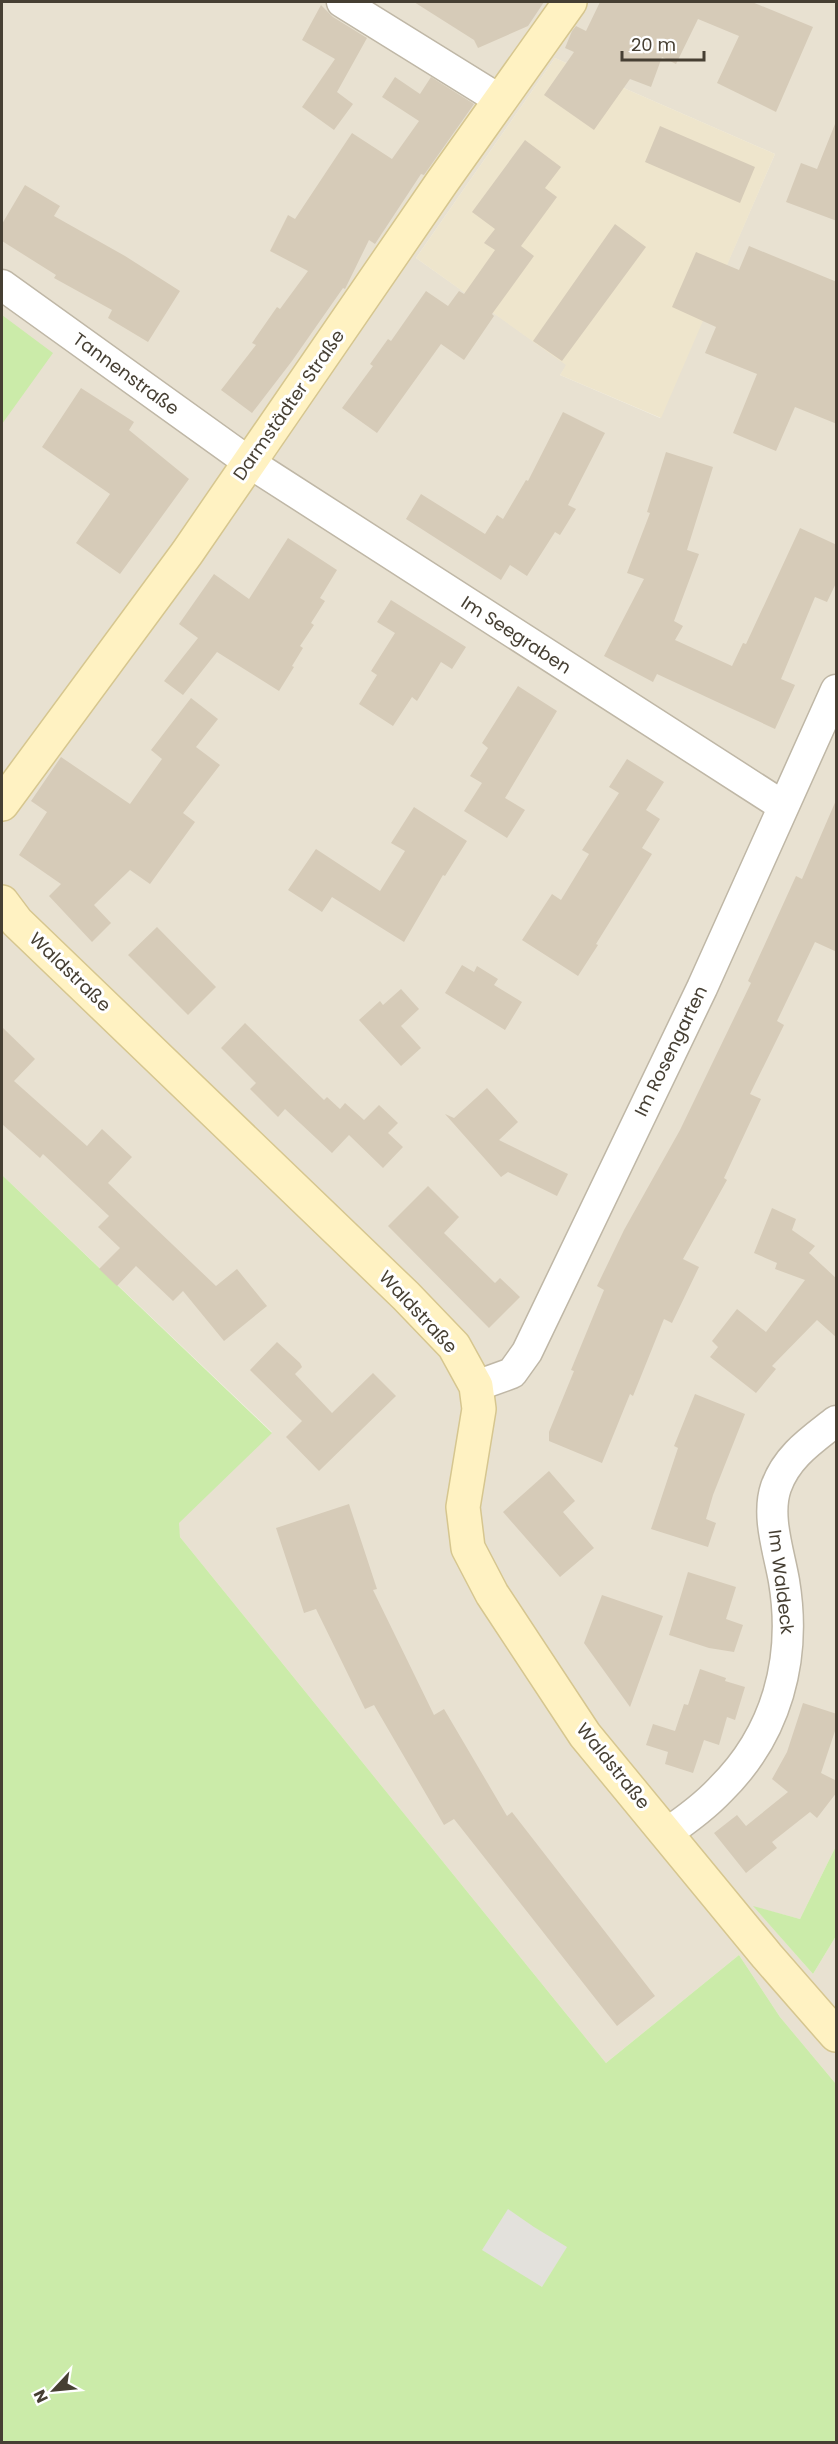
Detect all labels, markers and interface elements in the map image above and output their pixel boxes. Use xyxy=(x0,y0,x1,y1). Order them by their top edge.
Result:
scale bar xyxy=(622,24,704,62)
text: 20 m xyxy=(631,32,676,57)
street label: Darmstädter Straße xyxy=(227,324,350,485)
street label: Tannenstraße xyxy=(68,326,185,421)
street label: Im Seegraben xyxy=(456,590,576,680)
street label: Waldstraße xyxy=(24,926,117,1017)
street label: Im Rosengarten xyxy=(628,981,713,1120)
street label: Waldstraße xyxy=(374,1265,463,1358)
street label: Im Waldeck xyxy=(763,1528,800,1637)
street label: Waldstraße xyxy=(571,1717,656,1814)
north arrow xyxy=(24,2360,84,2420)
text: N xyxy=(28,2386,54,2407)

